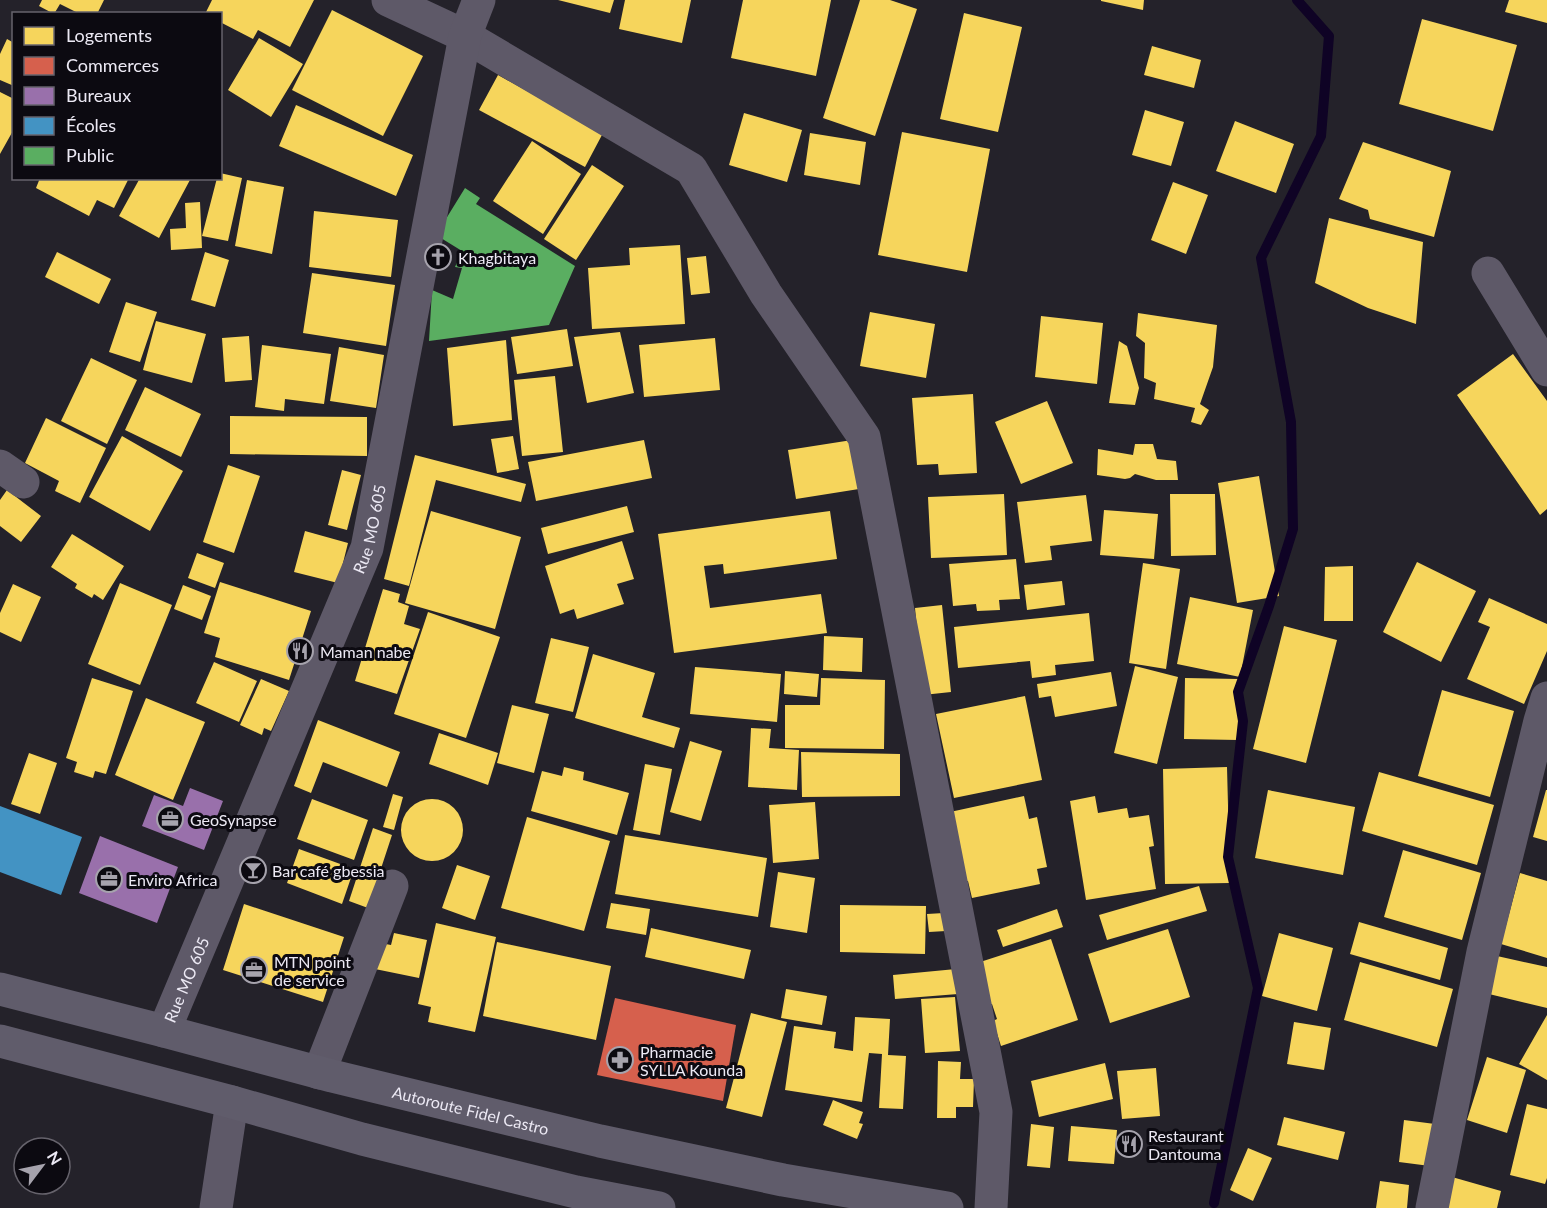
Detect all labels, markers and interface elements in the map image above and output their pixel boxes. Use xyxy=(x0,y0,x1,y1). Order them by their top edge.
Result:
legend xyxy=(12,12,222,180)
text: Logements xyxy=(66,24,152,46)
text: Commerces xyxy=(66,54,159,76)
text: Bureaux xyxy=(66,84,131,106)
text: Écoles xyxy=(66,114,116,136)
text: Public xyxy=(66,144,114,166)
church icon: Khagbitaya xyxy=(423,242,453,272)
place label: Khagbitaya xyxy=(458,248,536,267)
street label: Rue MO 605 xyxy=(348,483,388,576)
restaurant icon: Maman nabe xyxy=(285,636,315,666)
place label: Maman nabe xyxy=(320,642,411,661)
office icon: GeoSynapse xyxy=(155,804,185,834)
place label: GeoSynapse xyxy=(190,810,277,829)
bar icon: Bar café gbessia xyxy=(238,855,268,885)
place label: Bar café gbessia xyxy=(272,861,385,880)
office icon: Enviro Africa xyxy=(94,864,124,894)
place label: Enviro Africa xyxy=(128,870,217,889)
street label: Rue MO 605 xyxy=(159,934,212,1025)
place label: MTN point de service xyxy=(274,952,351,989)
office icon: MTN point de service xyxy=(239,955,269,985)
place label: Pharmacie SYLLA Kounda xyxy=(640,1042,743,1079)
pharmacy icon: Pharmacie SYLLA Kounda xyxy=(605,1045,635,1075)
street label: Autoroute Fidel Castro xyxy=(391,1082,551,1138)
place label: Restaurant Dantouma xyxy=(1148,1126,1224,1163)
restaurant icon: Restaurant Dantouma xyxy=(1114,1129,1144,1159)
north arrow xyxy=(12,1136,72,1196)
text: N xyxy=(44,1148,66,1168)

